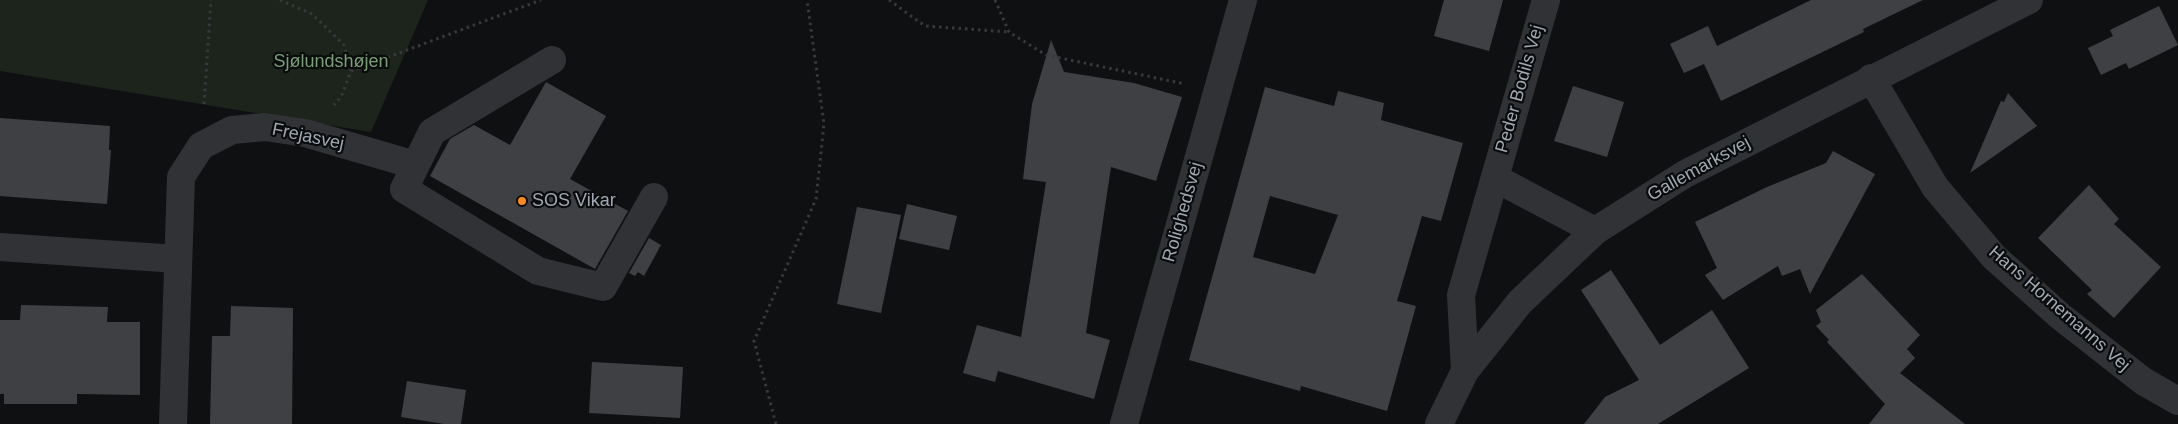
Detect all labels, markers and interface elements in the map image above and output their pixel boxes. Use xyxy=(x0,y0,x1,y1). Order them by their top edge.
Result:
street label: Peder Bodils Vej xyxy=(1491,23,1549,155)
park label: Sjølundshøjen xyxy=(273,51,389,73)
street label: Frejasvej xyxy=(270,119,346,155)
street label: Gallemarksvej xyxy=(1644,132,1754,206)
street label: Rolighedsvej xyxy=(1158,159,1208,265)
place label: SOS Vikar xyxy=(532,190,616,212)
marker: SOS Vikar xyxy=(516,195,528,207)
street label: Hans Hornemanns Vej xyxy=(1984,242,2134,376)

